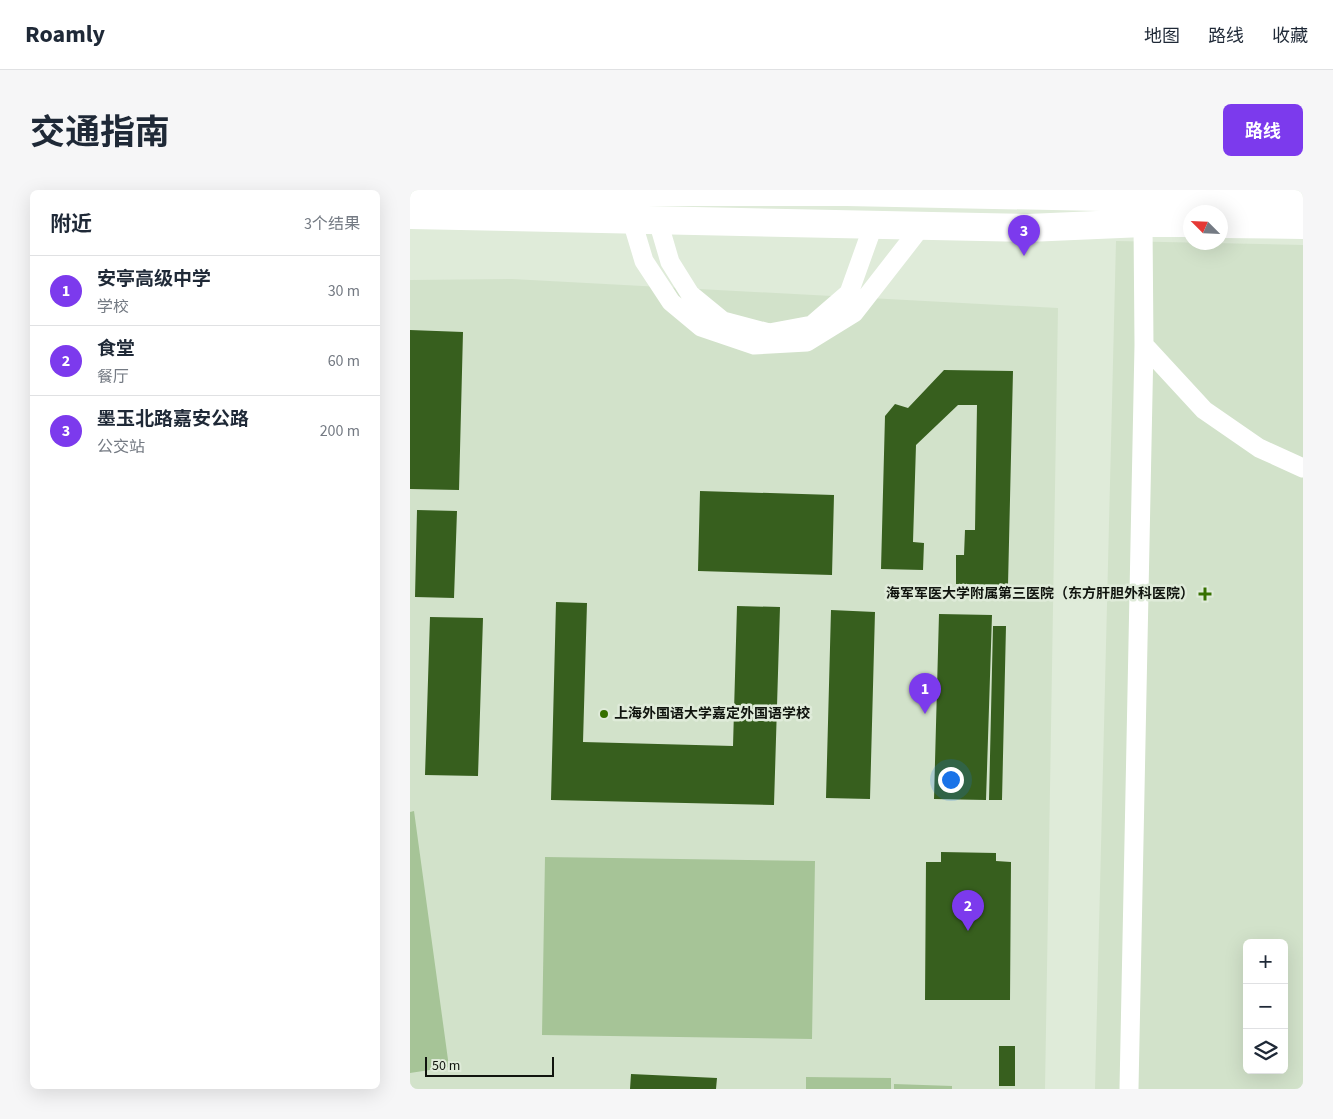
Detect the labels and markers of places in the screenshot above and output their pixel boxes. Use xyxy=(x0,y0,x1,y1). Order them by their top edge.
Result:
pin: 3 xyxy=(1008,215,1040,256)
place label: 海军军医大学附属第三医院（东方肝胆外科医院） xyxy=(886,584,1194,604)
marker: 海军军医大学附属第三医院（东方肝胆外科医院） xyxy=(1198,587,1212,601)
pin: 1 xyxy=(909,673,941,714)
place label: 上海外国语大学嘉定外国语学校 xyxy=(614,704,810,724)
marker: 上海外国语大学嘉定外国语学校 xyxy=(598,708,610,720)
pin: 2 xyxy=(952,890,984,931)

